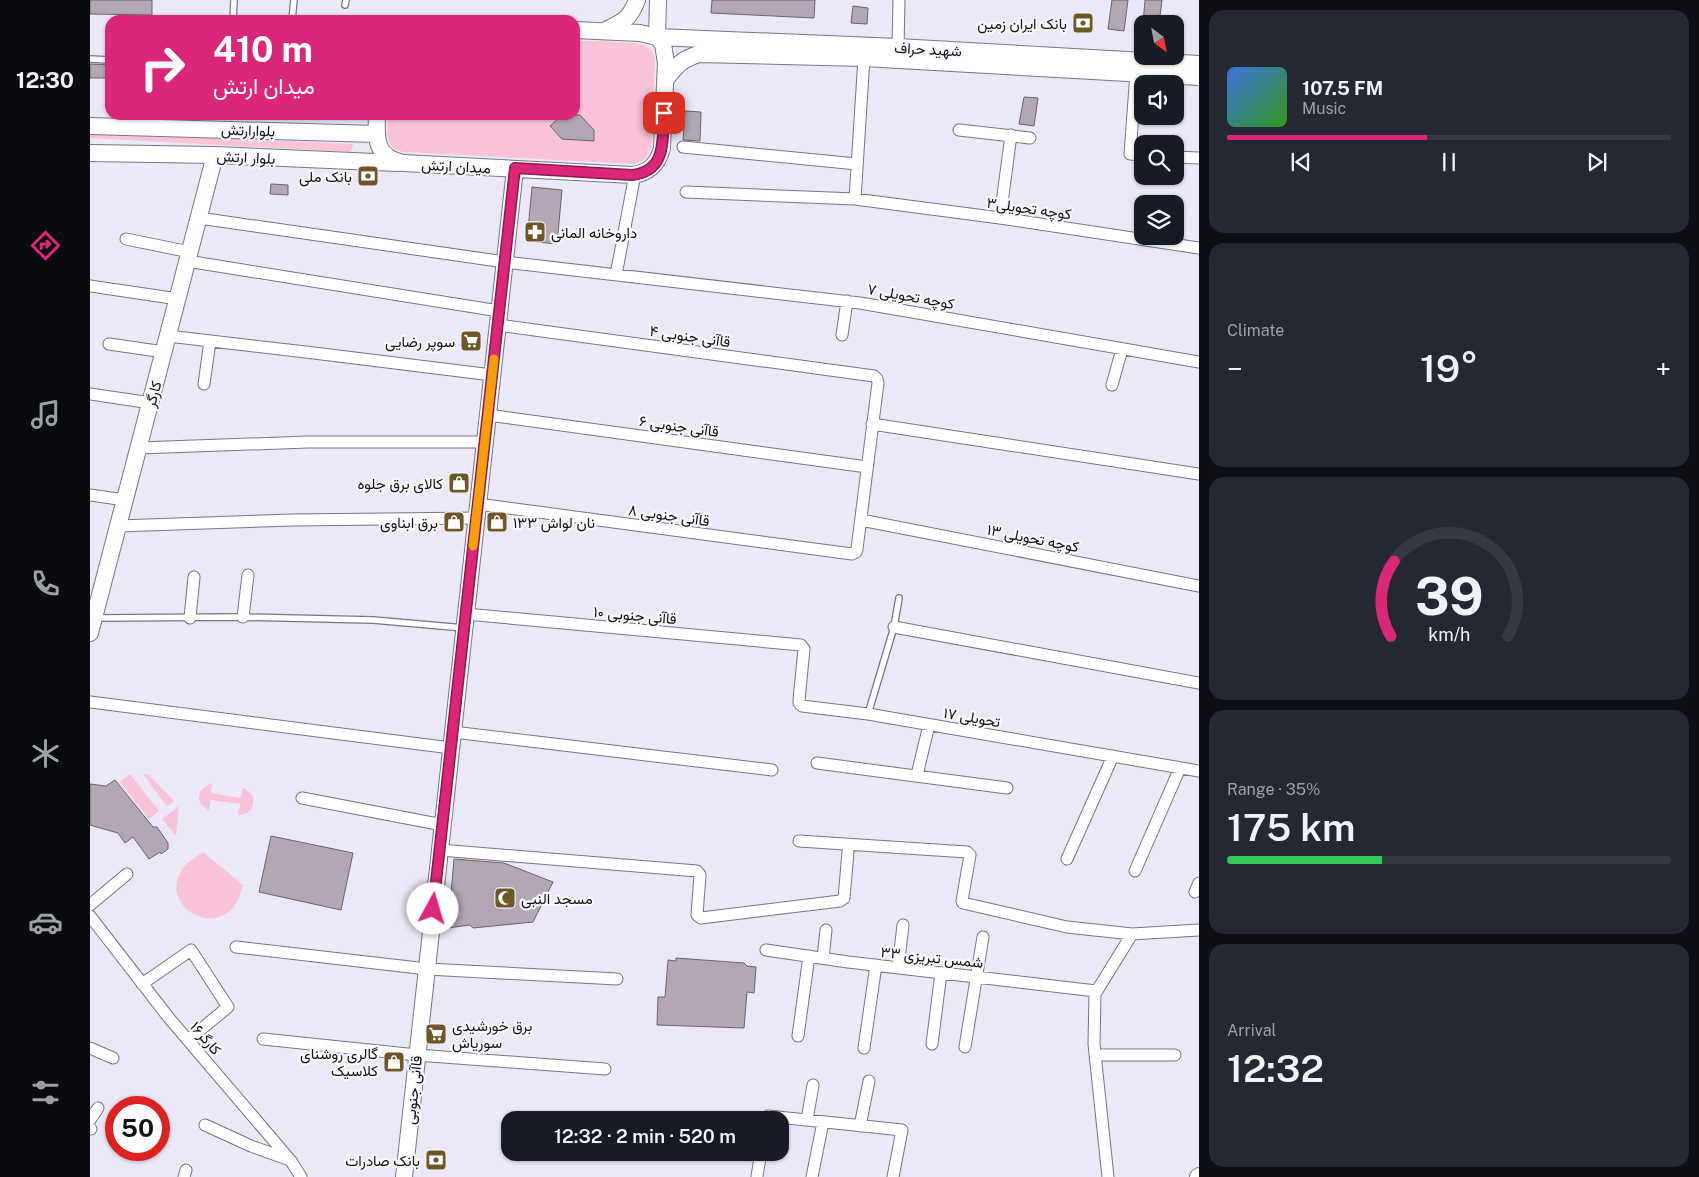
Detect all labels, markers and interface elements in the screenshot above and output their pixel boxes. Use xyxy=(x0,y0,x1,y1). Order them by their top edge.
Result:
bank icon: بانک ایران زمین xyxy=(1071,11,1095,35)
place label: بانک ایران زمین xyxy=(977,15,1067,34)
north arrow xyxy=(1134,15,1184,65)
map controls xyxy=(1134,15,1184,245)
text: 410 m xyxy=(213,29,313,70)
icon: right xyxy=(130,35,195,100)
street label: شهید حراف xyxy=(894,39,962,60)
text: 12:30 xyxy=(16,67,74,93)
text: میدان ارتش xyxy=(213,73,315,99)
button: sound xyxy=(1134,75,1184,125)
text: 107.5 FM xyxy=(1302,77,1383,99)
pin xyxy=(643,92,685,134)
icon: arrive xyxy=(650,99,678,127)
text: Music xyxy=(1302,99,1346,118)
street label: بلوارارتش xyxy=(221,121,275,141)
button: search xyxy=(1134,135,1184,185)
street label: بلوار ارتش xyxy=(216,147,276,169)
icon: previous xyxy=(1287,148,1315,176)
icon: pause xyxy=(1435,148,1463,176)
icon: next xyxy=(1583,148,1611,176)
street label: میدان ارتش xyxy=(421,156,491,178)
bank icon: بانک ملی xyxy=(356,164,380,188)
place label: بانک ملی xyxy=(299,168,352,187)
street label: کوچه تحویلی۳ xyxy=(985,194,1073,224)
button: layers xyxy=(1134,195,1184,245)
pharmacy icon: داروخانه المانی xyxy=(523,220,547,244)
place label: داروخانه المانی xyxy=(551,224,637,243)
icon: directions xyxy=(28,228,63,263)
street label: کوچه تحویلی ۷ xyxy=(866,280,956,314)
text: Climate xyxy=(1227,321,1284,340)
street label: قاآنی جنوبی ۴ xyxy=(648,322,732,352)
supermarket icon: سوپر رضایی xyxy=(459,329,483,353)
place label: سوپر رضایی xyxy=(385,333,455,352)
text: 19° xyxy=(1420,346,1478,391)
text: − xyxy=(1227,352,1243,385)
text: + xyxy=(1655,352,1671,385)
street label: کارگر xyxy=(141,379,166,410)
icon: music xyxy=(28,397,63,432)
street label: قاآنی جنوبی ۶ xyxy=(638,412,720,442)
shop icon: کالای برق جلوه xyxy=(447,471,471,495)
place label: کالای برق جلوه xyxy=(357,475,443,494)
street label: قاآنی جنوبی ۸ xyxy=(627,501,711,531)
shop icon: برق ابناوی xyxy=(442,510,466,534)
shop icon: نان لواش ۱۳۳ xyxy=(485,510,509,534)
place label: برق ابناوی xyxy=(380,514,438,533)
place label: نان لواش ۱۳۳ xyxy=(513,514,595,533)
street label: کوچه تحویلی ۱۳ xyxy=(985,521,1081,557)
icon: phone xyxy=(28,566,63,601)
text: 39 xyxy=(1415,566,1483,627)
street label: قاآنی جنوبی ۱۰ xyxy=(592,603,678,629)
text: km/h xyxy=(1428,624,1470,645)
street label: تحویلی ۱۷ xyxy=(942,704,1002,732)
icon: climate xyxy=(28,736,63,771)
text: Range · 35% xyxy=(1227,780,1321,799)
text: 175 km xyxy=(1227,805,1355,850)
position arrow xyxy=(406,882,458,934)
mosque icon: مسجد النبی xyxy=(493,886,517,910)
place label: مسجد النبی xyxy=(521,890,593,909)
icon: car xyxy=(28,905,63,940)
street label: شمس تبریزی ۳۳ xyxy=(880,943,984,973)
place label: برق خورشیدی سوریاش xyxy=(452,1017,532,1053)
street label: کارگر۱۶ xyxy=(186,1018,225,1059)
text: Arrival xyxy=(1227,1021,1276,1040)
supermarket icon: برق خورشیدی سوریاش xyxy=(424,1022,448,1046)
place label: گالری روشنای کلاسیک xyxy=(300,1045,378,1080)
text: 12:32 xyxy=(1227,1046,1324,1091)
shop icon: گالری روشنای کلاسیک xyxy=(382,1050,406,1074)
street label: قاآنی جنوبی xyxy=(401,1055,427,1126)
icon: filters xyxy=(28,1075,63,1110)
speed limit sign: 50 xyxy=(105,1096,170,1161)
text: 12:32 · 2 min · 520 m xyxy=(554,1125,736,1147)
bank icon: بانک صادرات xyxy=(424,1148,448,1172)
place label: بانک صادرات xyxy=(345,1152,420,1170)

